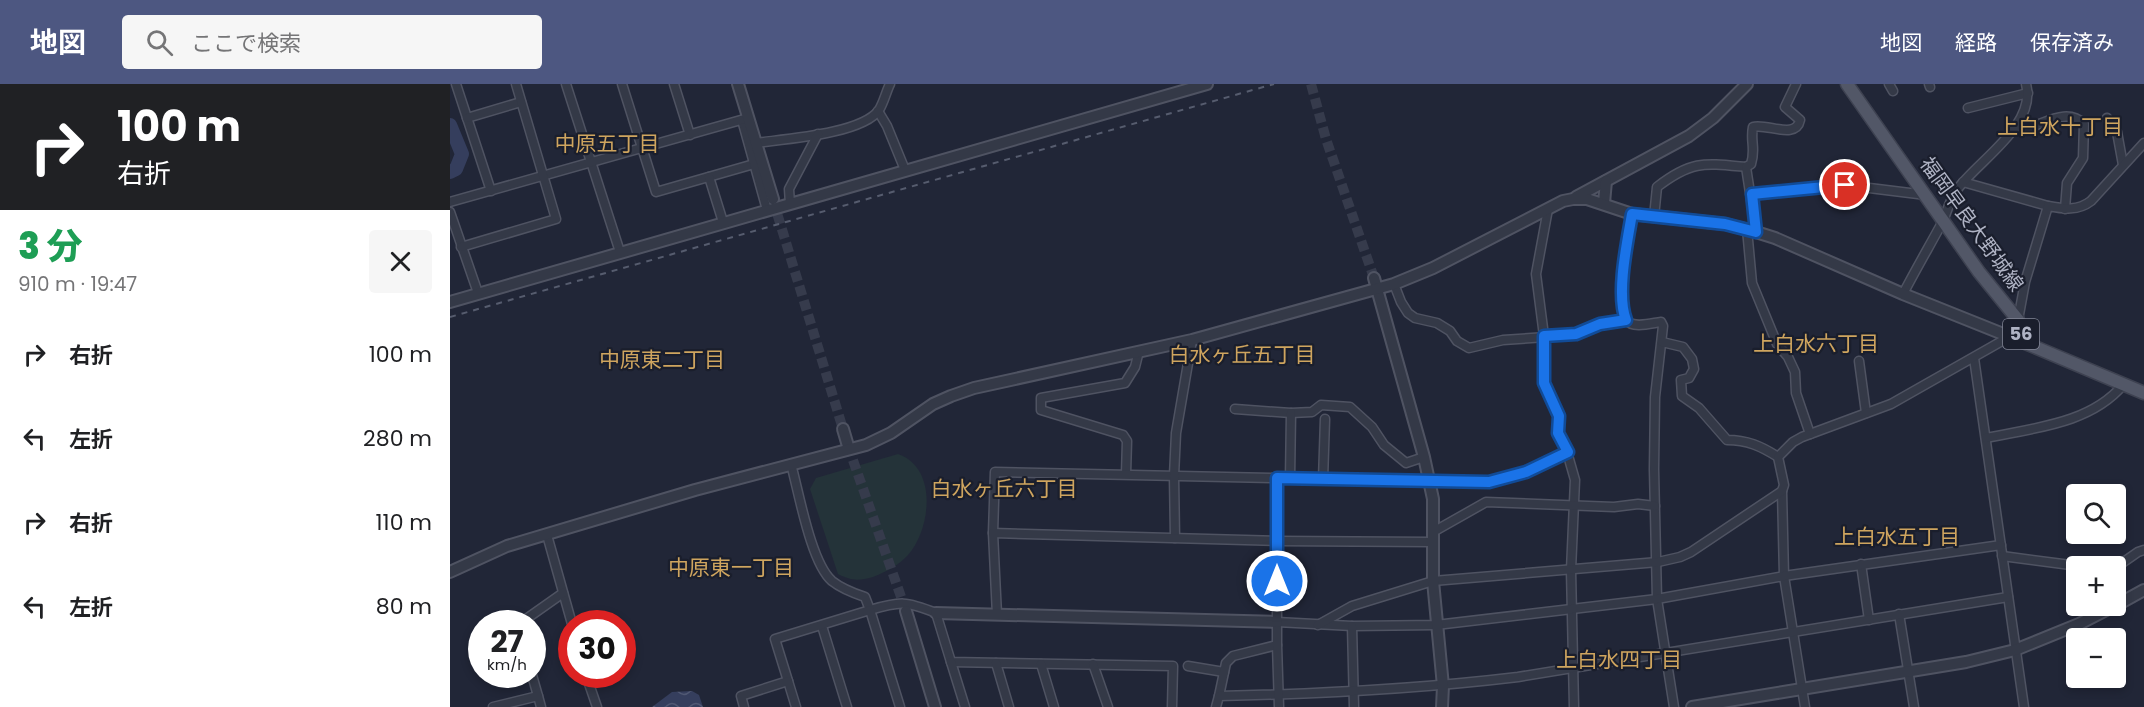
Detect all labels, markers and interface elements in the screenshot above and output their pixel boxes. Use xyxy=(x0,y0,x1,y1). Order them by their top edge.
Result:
search box xyxy=(122,15,542,69)
text: 地図 xyxy=(30,23,86,62)
icon: search xyxy=(143,26,176,59)
text: ここで検索 xyxy=(191,28,301,59)
text: 地図 xyxy=(1880,28,1922,57)
text: 経路 xyxy=(1955,28,1997,57)
text: 保存済み xyxy=(2030,28,2114,57)
text: 100 m xyxy=(117,97,241,156)
icon: right xyxy=(18,108,96,186)
district label: 上白水十丁目 xyxy=(1997,112,2123,141)
district label: 中原五丁目 xyxy=(555,129,660,158)
street label: 福岡早良大野城線 xyxy=(1914,151,2030,297)
text: 右折 xyxy=(117,155,171,192)
pin xyxy=(1819,159,1870,210)
icon: arrive xyxy=(1828,168,1861,201)
text: 3 分 xyxy=(18,221,83,272)
button: close xyxy=(369,230,432,293)
text: 910 m · 19:47 xyxy=(18,270,137,298)
road number: 56 xyxy=(2003,319,2039,349)
district label: 上白水六丁目 xyxy=(1753,329,1879,358)
icon: right xyxy=(18,338,51,371)
text: 100 m xyxy=(369,339,432,370)
text: 右折 xyxy=(69,340,113,371)
district label: 白水ヶ丘五丁目 xyxy=(1169,340,1316,369)
district label: 中原東二丁目 xyxy=(599,345,725,374)
icon: left xyxy=(18,422,51,455)
text: 280 m xyxy=(363,423,432,454)
text: 左折 xyxy=(69,424,113,455)
district label: 白水ヶ丘六丁目 xyxy=(931,474,1078,503)
map controls xyxy=(2066,484,2126,688)
button: search xyxy=(2066,484,2126,544)
icon: right xyxy=(18,506,51,539)
text: 110 m xyxy=(376,507,432,538)
text: 右折 xyxy=(69,508,113,539)
district label: 上白水五丁目 xyxy=(1834,522,1960,551)
position arrow xyxy=(1245,549,1309,613)
district label: 中原東一丁目 xyxy=(668,553,794,582)
button: + xyxy=(2066,556,2126,616)
icon: left xyxy=(18,590,51,623)
text: 80 m xyxy=(376,591,432,622)
text: 左折 xyxy=(69,592,113,623)
speed limit sign: 30 xyxy=(558,610,636,688)
text: 27 xyxy=(490,620,524,663)
button: − xyxy=(2066,628,2126,688)
district label: 上白水四丁目 xyxy=(1556,645,1682,674)
text: km/h xyxy=(487,654,527,675)

